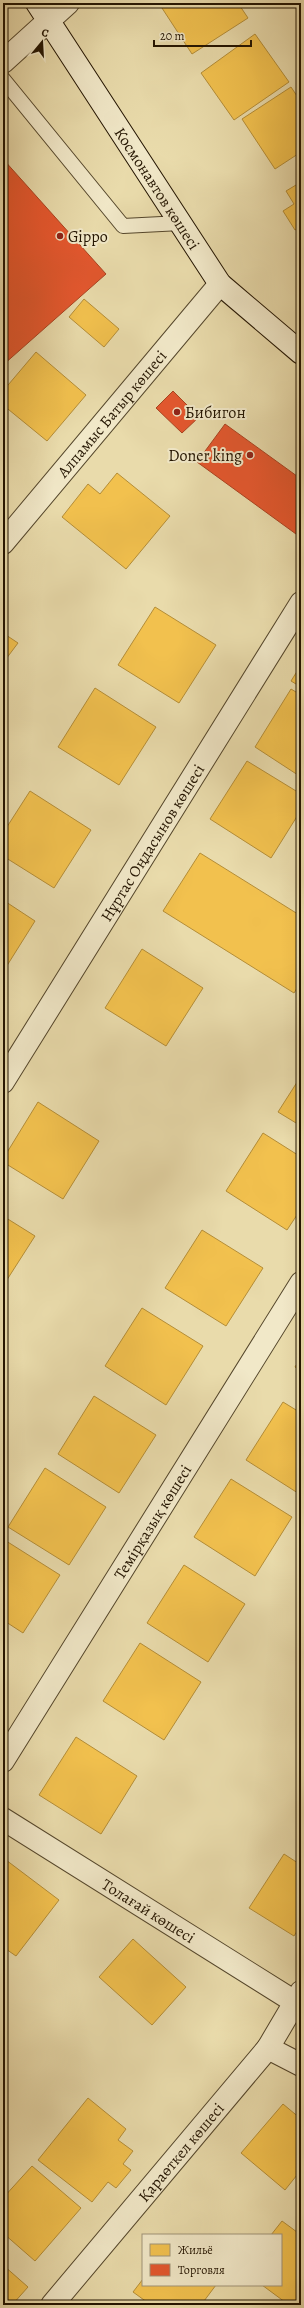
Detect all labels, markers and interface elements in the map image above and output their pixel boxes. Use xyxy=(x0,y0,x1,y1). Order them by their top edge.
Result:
north arrow xyxy=(22,22,62,62)
scale bar xyxy=(154,22,251,48)
text: С xyxy=(39,25,51,41)
text: 20 m xyxy=(160,28,184,44)
street label: Космонавтов көшесі xyxy=(109,123,205,254)
place label: Gippo xyxy=(68,226,108,248)
marker: Gippo xyxy=(55,231,65,241)
street label: Алпамыс Батыр көшесі xyxy=(52,346,172,483)
place label: Бибигон xyxy=(185,402,246,424)
marker: Бибигон xyxy=(172,407,182,417)
place label: Doner king xyxy=(168,445,242,467)
marker: Doner king xyxy=(245,450,255,460)
street label: Нұртас Оңдасынов көшесі xyxy=(96,760,210,926)
street label: Темірқазық көшесі xyxy=(109,1461,197,1584)
street label: Толағай көшесі xyxy=(97,1874,199,1949)
street label: Қараөткел көшесі xyxy=(133,2098,229,2207)
legend xyxy=(142,2234,282,2286)
text: Жильё xyxy=(178,2242,213,2258)
text: Торговля xyxy=(178,2262,225,2278)

